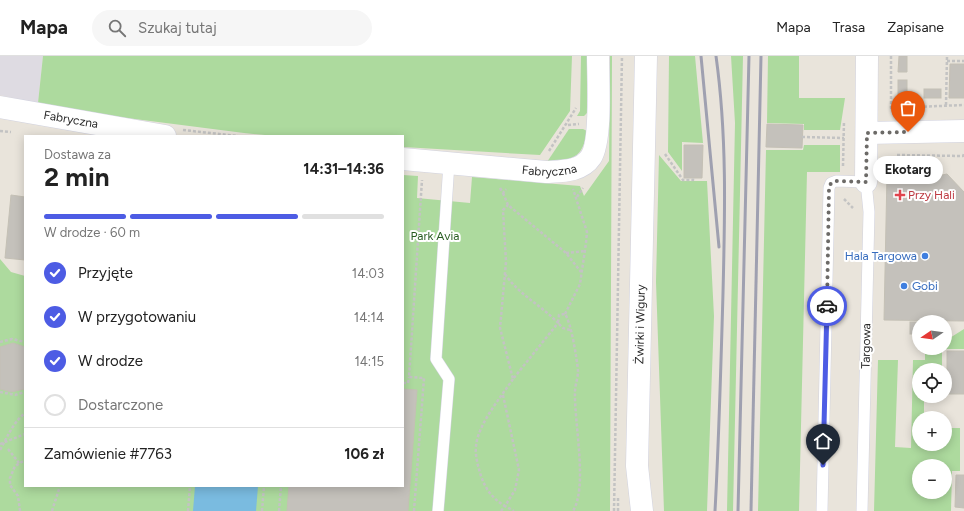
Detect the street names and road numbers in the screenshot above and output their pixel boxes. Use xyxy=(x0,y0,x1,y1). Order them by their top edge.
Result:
street label: Fabryczna xyxy=(43,108,99,131)
street label: Fabryczna xyxy=(521,161,579,179)
street label: Żwirki i Wigury xyxy=(632,284,648,364)
street label: Targowa xyxy=(859,323,873,369)

